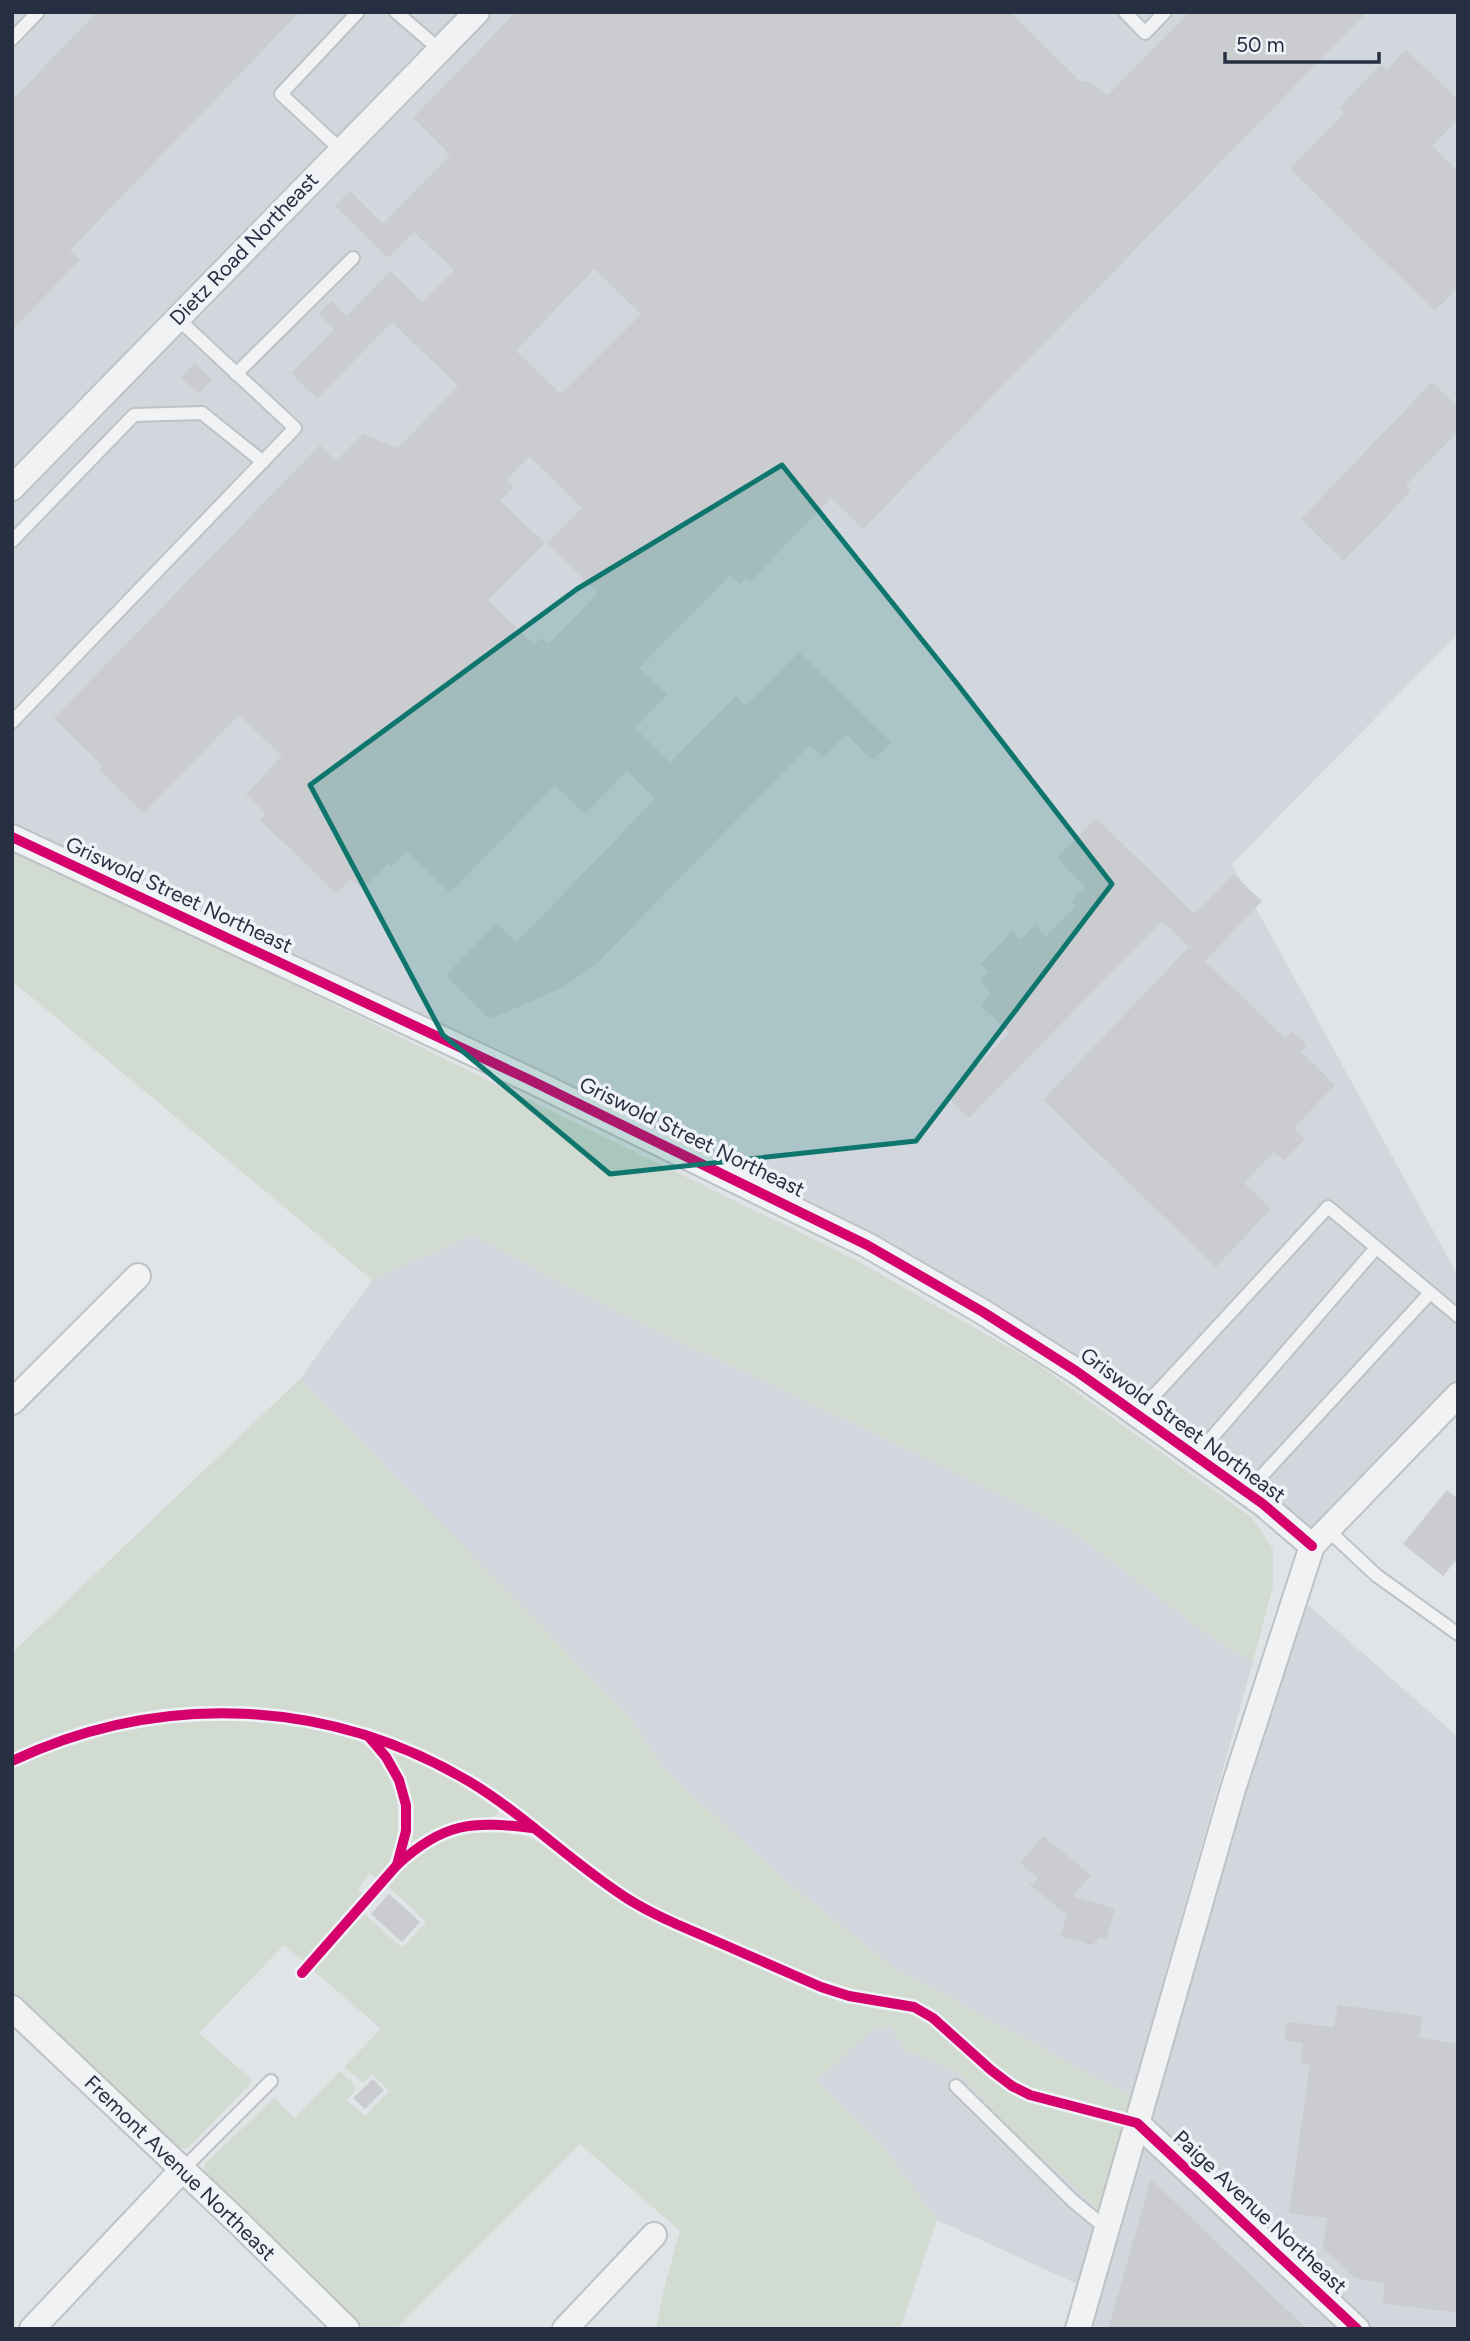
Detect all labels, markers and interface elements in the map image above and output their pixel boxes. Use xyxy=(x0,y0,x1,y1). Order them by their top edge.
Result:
scale bar xyxy=(1225,21,1379,65)
text: 50 m xyxy=(1236,32,1285,57)
street label: Dietz Road Northeast xyxy=(164,167,323,330)
street label: Griswold Street Northeast xyxy=(62,831,297,958)
street label: Griswold Street Northeast xyxy=(576,1071,809,1202)
street label: Griswold Street Northeast xyxy=(1076,1342,1291,1507)
street label: Fremont Avenue Northeast xyxy=(80,2070,281,2266)
street label: Paige Avenue Northeast xyxy=(1169,2125,1352,2298)

